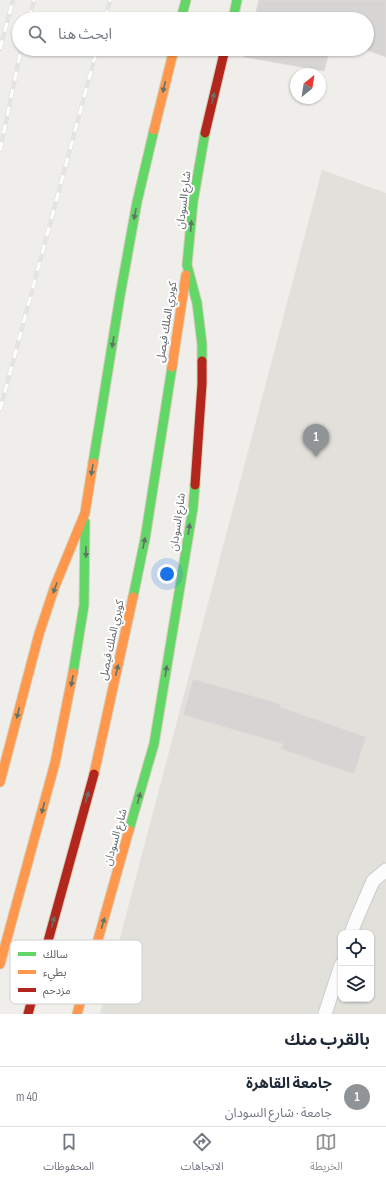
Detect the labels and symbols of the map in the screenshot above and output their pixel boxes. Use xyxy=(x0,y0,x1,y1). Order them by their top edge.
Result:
north arrow xyxy=(290,68,326,104)
one-way arrow xyxy=(161,81,167,93)
one-way arrow xyxy=(210,92,216,104)
street label: شارع السودان xyxy=(173,170,195,230)
one-way arrow xyxy=(132,207,138,220)
one-way arrow xyxy=(188,220,194,232)
street label: كوبري الملك فيصل xyxy=(154,280,182,364)
one-way arrow xyxy=(110,336,116,348)
pin: 1 xyxy=(303,424,329,457)
one-way arrow xyxy=(89,464,95,476)
street label: شارع السودان xyxy=(167,492,189,552)
one-way arrow xyxy=(186,522,192,535)
one-way arrow xyxy=(141,537,147,549)
one-way arrow xyxy=(82,546,89,558)
your location xyxy=(157,564,177,584)
one-way arrow xyxy=(51,583,57,595)
street label: كوبري الملك فيصل xyxy=(97,598,129,682)
one-way arrow xyxy=(114,664,120,677)
one-way arrow xyxy=(163,665,169,677)
one-way arrow xyxy=(68,675,74,687)
one-way arrow xyxy=(14,707,20,719)
one-way arrow xyxy=(84,791,90,803)
one-way arrow xyxy=(136,791,142,803)
one-way arrow xyxy=(40,802,46,814)
street label: شارع السودان xyxy=(101,807,131,867)
one-way arrow xyxy=(50,916,56,928)
one-way arrow xyxy=(100,916,106,928)
legend xyxy=(10,940,142,1004)
text: سالك xyxy=(43,948,68,961)
text: بطيء xyxy=(43,966,66,982)
text: مزدحم xyxy=(43,984,71,999)

